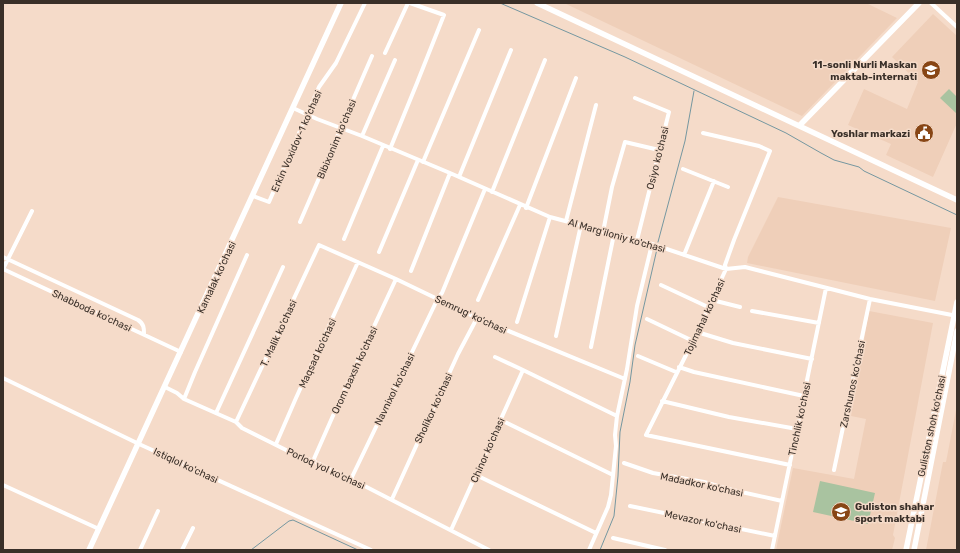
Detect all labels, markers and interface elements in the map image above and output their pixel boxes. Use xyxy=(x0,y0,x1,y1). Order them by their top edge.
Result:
place label: 11-sonli Nurli Maskan maktab-internati xyxy=(813,59,917,83)
school or university icon: 11-sonli Nurli Maskan maktab-internati xyxy=(920,59,942,81)
street label: Erkin Voxidov-1 ko'chasi xyxy=(269,89,325,194)
street label: Bibixonim ko'chasi xyxy=(315,98,359,181)
public building icon: Yoshlar markazi xyxy=(913,122,935,144)
street label: Osiyo ko'chasi xyxy=(644,125,672,191)
place label: Yoshlar markazi xyxy=(831,128,910,140)
street label: Al Marg'iloniy ko'chasi xyxy=(567,216,667,256)
street label: Kamalak ko'chasi xyxy=(195,239,239,315)
street label: Tojimahal ko'chasi xyxy=(682,277,728,358)
street label: Shabboda ko'chasi xyxy=(50,287,133,335)
street label: Semrug' ko'chasi xyxy=(433,293,508,337)
street label: T. Malik ko'chasi xyxy=(258,298,300,369)
street label: Maqsad ko'chasi xyxy=(297,317,339,390)
street label: Orom baxsh ko'chasi xyxy=(329,325,380,416)
street label: Zarshunos ko'chasi xyxy=(838,340,868,429)
street label: Navnixol ko'chasi xyxy=(372,351,418,428)
street label: Sholikor ko'chasi xyxy=(412,371,456,446)
street label: Guliston shoh ko'chasi xyxy=(915,374,949,478)
street label: Tinchlik ko'chasi xyxy=(786,381,814,457)
street label: Chinor ko'chasi xyxy=(468,416,508,485)
street label: Porloq yol ko'chasi xyxy=(284,445,367,492)
street label: Istiqlol ko'chasi xyxy=(151,446,220,486)
street label: Madadkor ko'chasi xyxy=(659,470,744,500)
school or university icon: Guliston shahar sport maktabi xyxy=(830,501,852,523)
place label: Guliston shahar sport maktabi xyxy=(855,501,935,525)
street label: Mevazor ko'chasi xyxy=(663,508,742,536)

